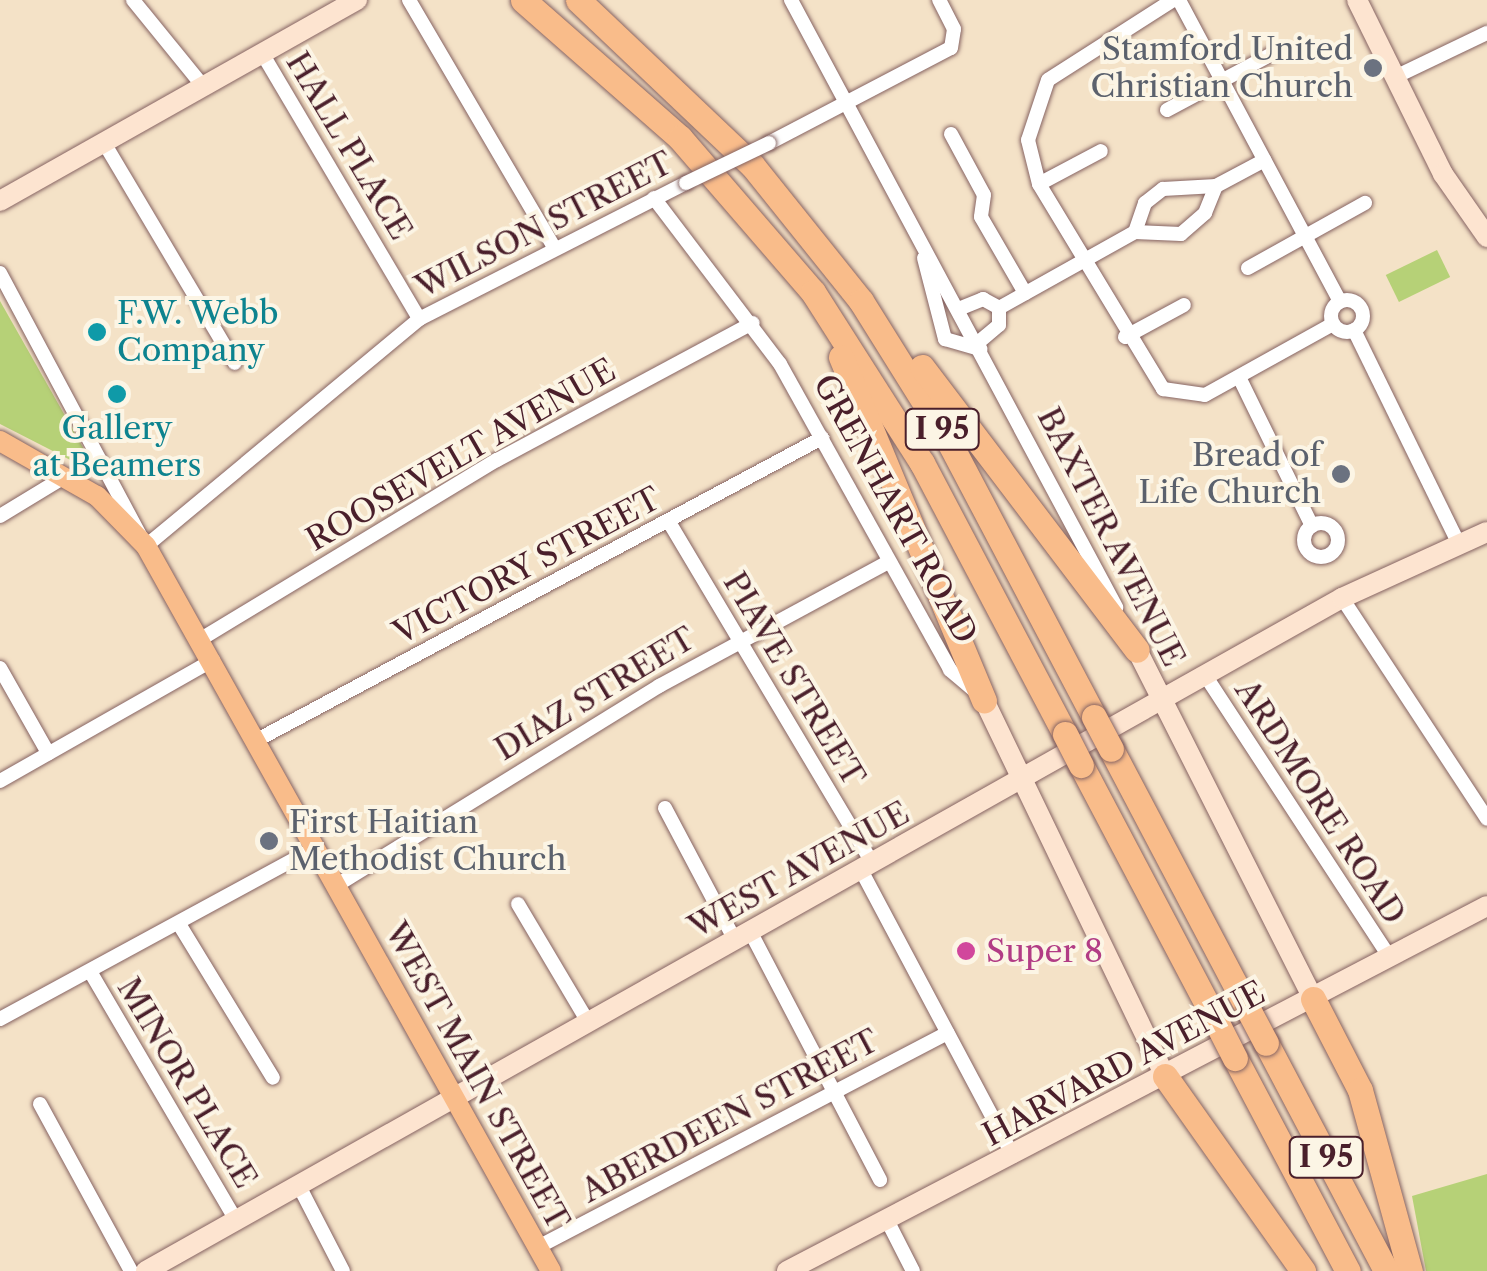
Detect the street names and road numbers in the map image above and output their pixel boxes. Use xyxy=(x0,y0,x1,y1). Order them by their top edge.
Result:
street label: HALL PLACE xyxy=(278,45,420,247)
street label: WILSON STREET xyxy=(409,144,679,306)
street label: ROOSEVELT AVENUE xyxy=(299,350,623,560)
street label: GRENHART ROAD xyxy=(805,367,985,651)
street label: BAXTER AVENUE xyxy=(1029,400,1193,674)
road number: I 95 xyxy=(904,404,980,454)
street label: VICTORY STREET xyxy=(387,479,667,653)
street label: PIAVE STREET xyxy=(715,565,873,793)
street label: DIAZ STREET xyxy=(488,619,702,769)
street label: ARDMORE ROAD xyxy=(1227,673,1413,931)
street label: WEST AVENUE xyxy=(681,793,917,947)
street label: WEST MAIN STREET xyxy=(376,915,578,1237)
street label: MINOR PLACE xyxy=(109,970,265,1196)
street label: HARVARD AVENUE xyxy=(976,973,1272,1155)
street label: ABERDEEN STREET xyxy=(575,1021,885,1211)
road number: I 95 xyxy=(1288,1132,1364,1182)

